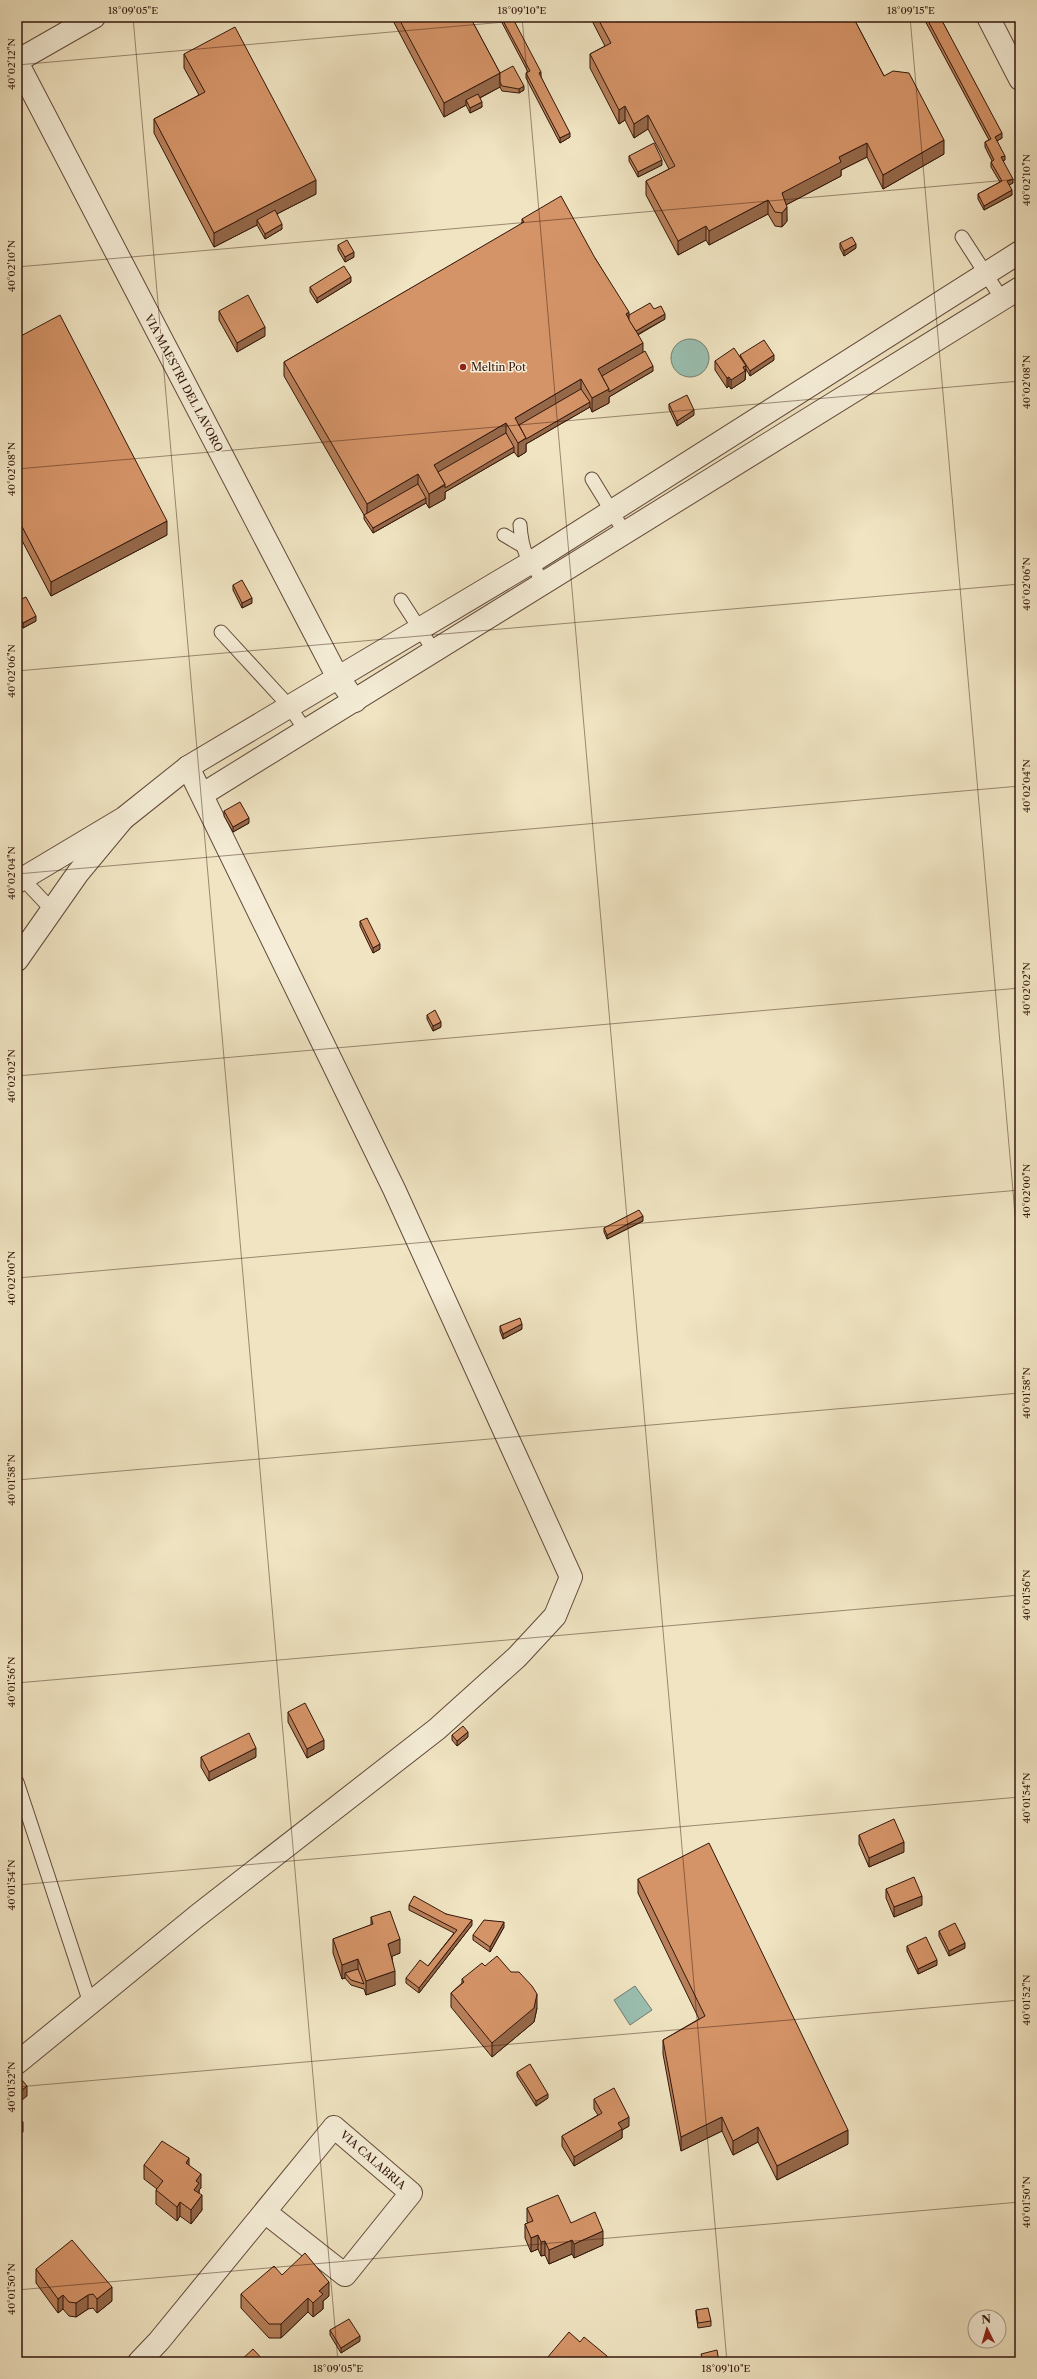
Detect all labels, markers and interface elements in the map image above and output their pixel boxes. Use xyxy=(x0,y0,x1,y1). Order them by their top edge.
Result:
text: 18°09'05"E xyxy=(108,4,158,17)
text: 18°09'10"E xyxy=(498,4,547,17)
text: 18°09'15"E xyxy=(887,4,935,17)
text: 40°02'12"N xyxy=(5,38,18,90)
text: 40°02'10"N xyxy=(1020,154,1033,206)
text: 40°02'10"N xyxy=(5,240,18,292)
street label: VIA MAESTRI DEL LAVORO xyxy=(141,311,226,454)
text: 40°02'08"N xyxy=(1020,355,1033,409)
place label: Meltin Pot xyxy=(471,360,526,374)
marker: Meltin Pot xyxy=(458,362,468,372)
text: 40°02'08"N xyxy=(5,442,18,496)
text: 40°02'06"N xyxy=(1020,557,1033,611)
text: 40°02'06"N xyxy=(5,644,18,698)
text: 40°02'04"N xyxy=(1020,759,1033,813)
text: 40°02'04"N xyxy=(5,846,18,900)
text: 40°02'02"N xyxy=(1020,962,1033,1016)
text: 40°02'02"N xyxy=(5,1049,18,1103)
text: 40°02'00"N xyxy=(1020,1164,1033,1218)
text: 40°02'00"N xyxy=(5,1251,18,1305)
text: 40°01'58"N xyxy=(1020,1367,1033,1419)
text: 40°01'58"N xyxy=(5,1454,18,1506)
text: 40°01'56"N xyxy=(1020,1569,1033,1621)
text: 40°01'56"N xyxy=(5,1656,18,1708)
text: 40°01'54"N xyxy=(1020,1772,1033,1824)
text: 40°01'54"N xyxy=(5,1859,18,1911)
text: 40°01'52"N xyxy=(1020,1974,1033,2026)
text: 40°01'52"N xyxy=(5,2061,18,2113)
street label: VIA CALABRIA xyxy=(336,2127,409,2193)
text: 40°01'50"N xyxy=(1020,2176,1033,2228)
text: 40°01'50"N xyxy=(5,2263,18,2315)
north arrow xyxy=(967,2309,1007,2349)
text: N xyxy=(981,2312,992,2326)
text: 18°09'05"E xyxy=(313,2362,363,2375)
text: 18°09'10"E xyxy=(702,2362,751,2375)

